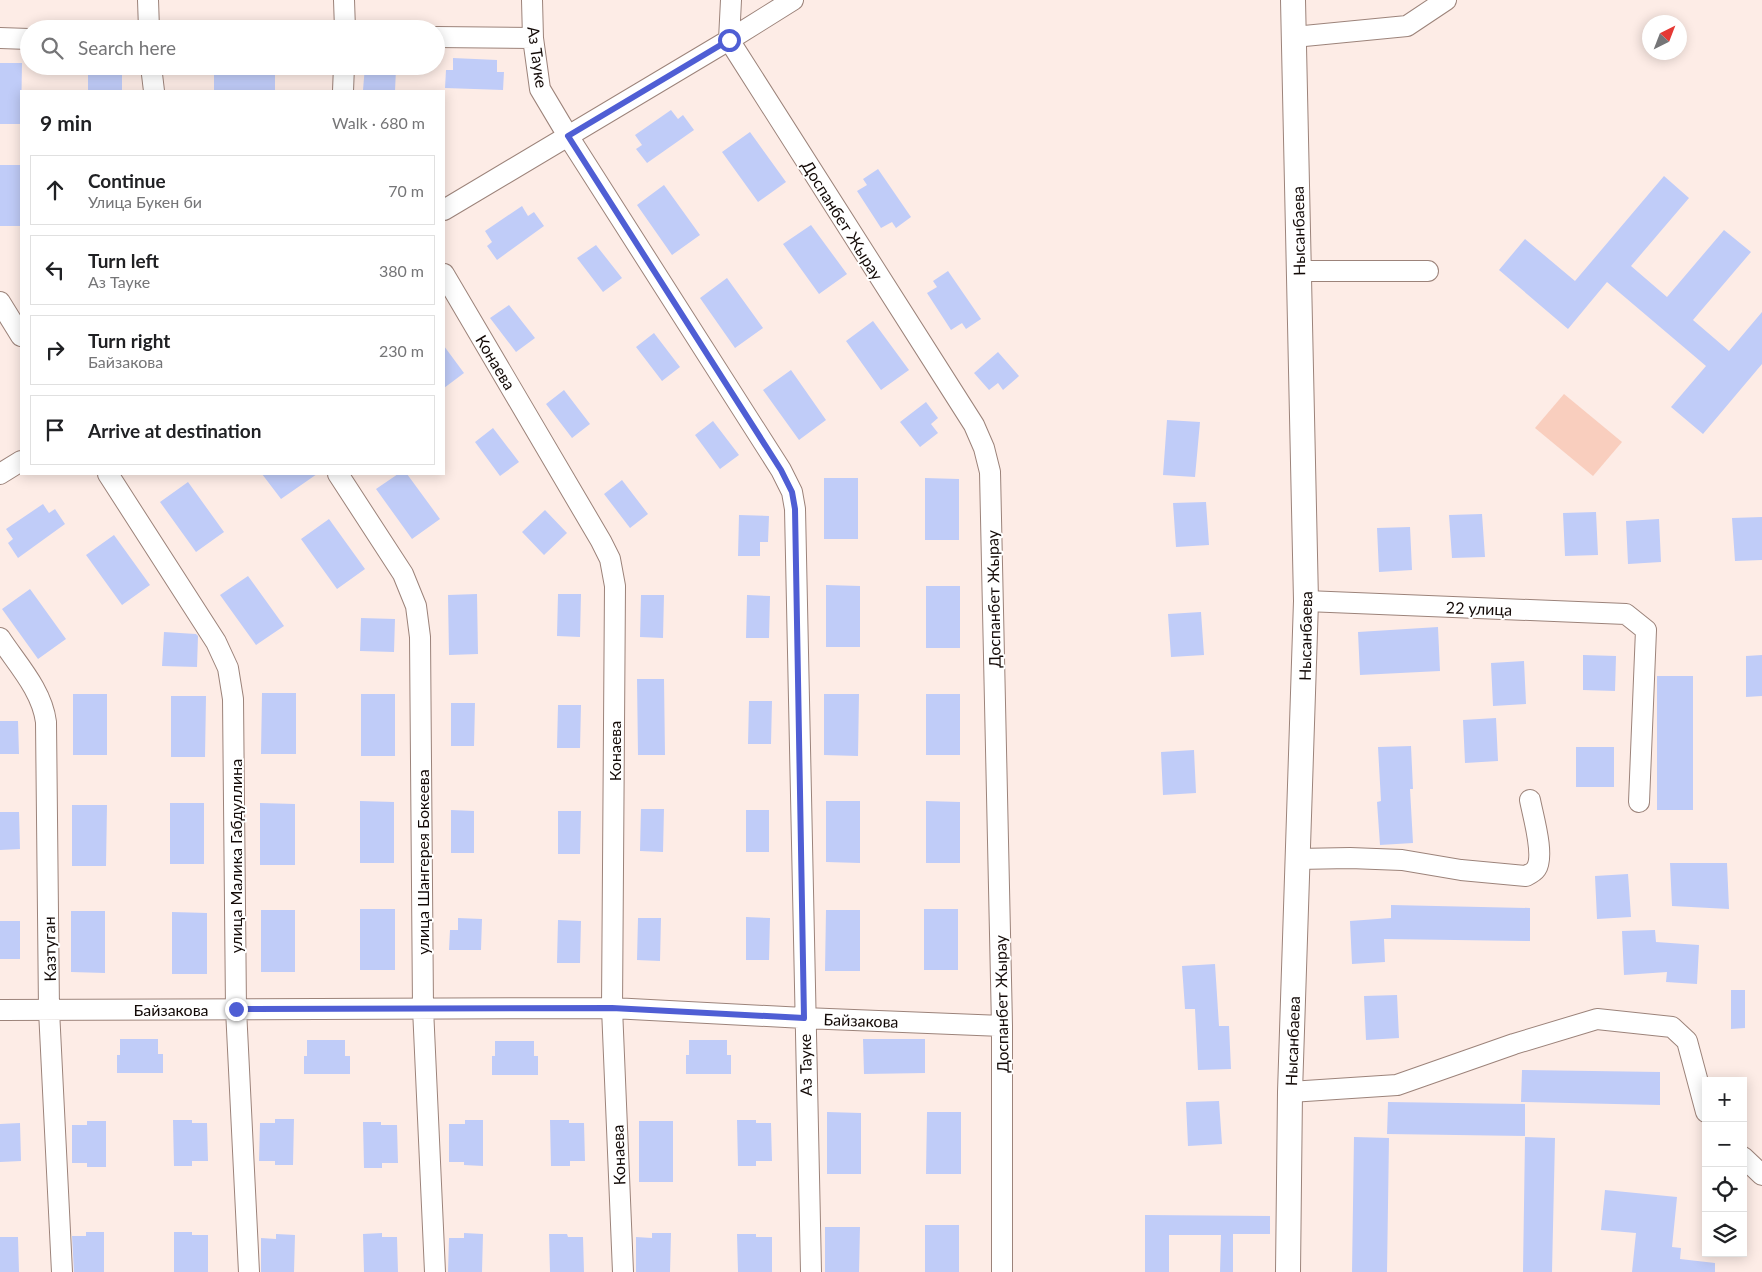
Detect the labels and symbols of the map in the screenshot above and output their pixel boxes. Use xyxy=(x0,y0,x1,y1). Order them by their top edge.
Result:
north arrow xyxy=(1642,15,1687,60)
street label: Аз Тауке xyxy=(524,25,552,89)
route start xyxy=(718,29,741,52)
street label: Доспанбет Жырау xyxy=(798,157,888,284)
street label: Нысанбаева xyxy=(1288,186,1308,276)
street label: Конаева xyxy=(472,331,520,393)
street label: Доспанбет Жырау xyxy=(982,529,1004,668)
street label: Нысанбаева xyxy=(1295,591,1315,681)
street label: 22 улица xyxy=(1446,597,1512,619)
street label: Конаева xyxy=(605,721,624,781)
street label: улица Малика Габдуллина xyxy=(226,759,245,953)
street label: улица Шангерея Бокеева xyxy=(413,769,432,955)
street label: Казтуган xyxy=(39,916,59,982)
street label: Доспанбет Жырау xyxy=(990,934,1012,1073)
street label: Нысанбаева xyxy=(1281,996,1303,1086)
route end xyxy=(225,998,248,1021)
street label: Байзакова xyxy=(133,1000,209,1019)
street label: Байзакова xyxy=(823,1009,899,1031)
street label: Аз Тауке xyxy=(795,1034,815,1096)
street label: Конаева xyxy=(607,1124,629,1186)

